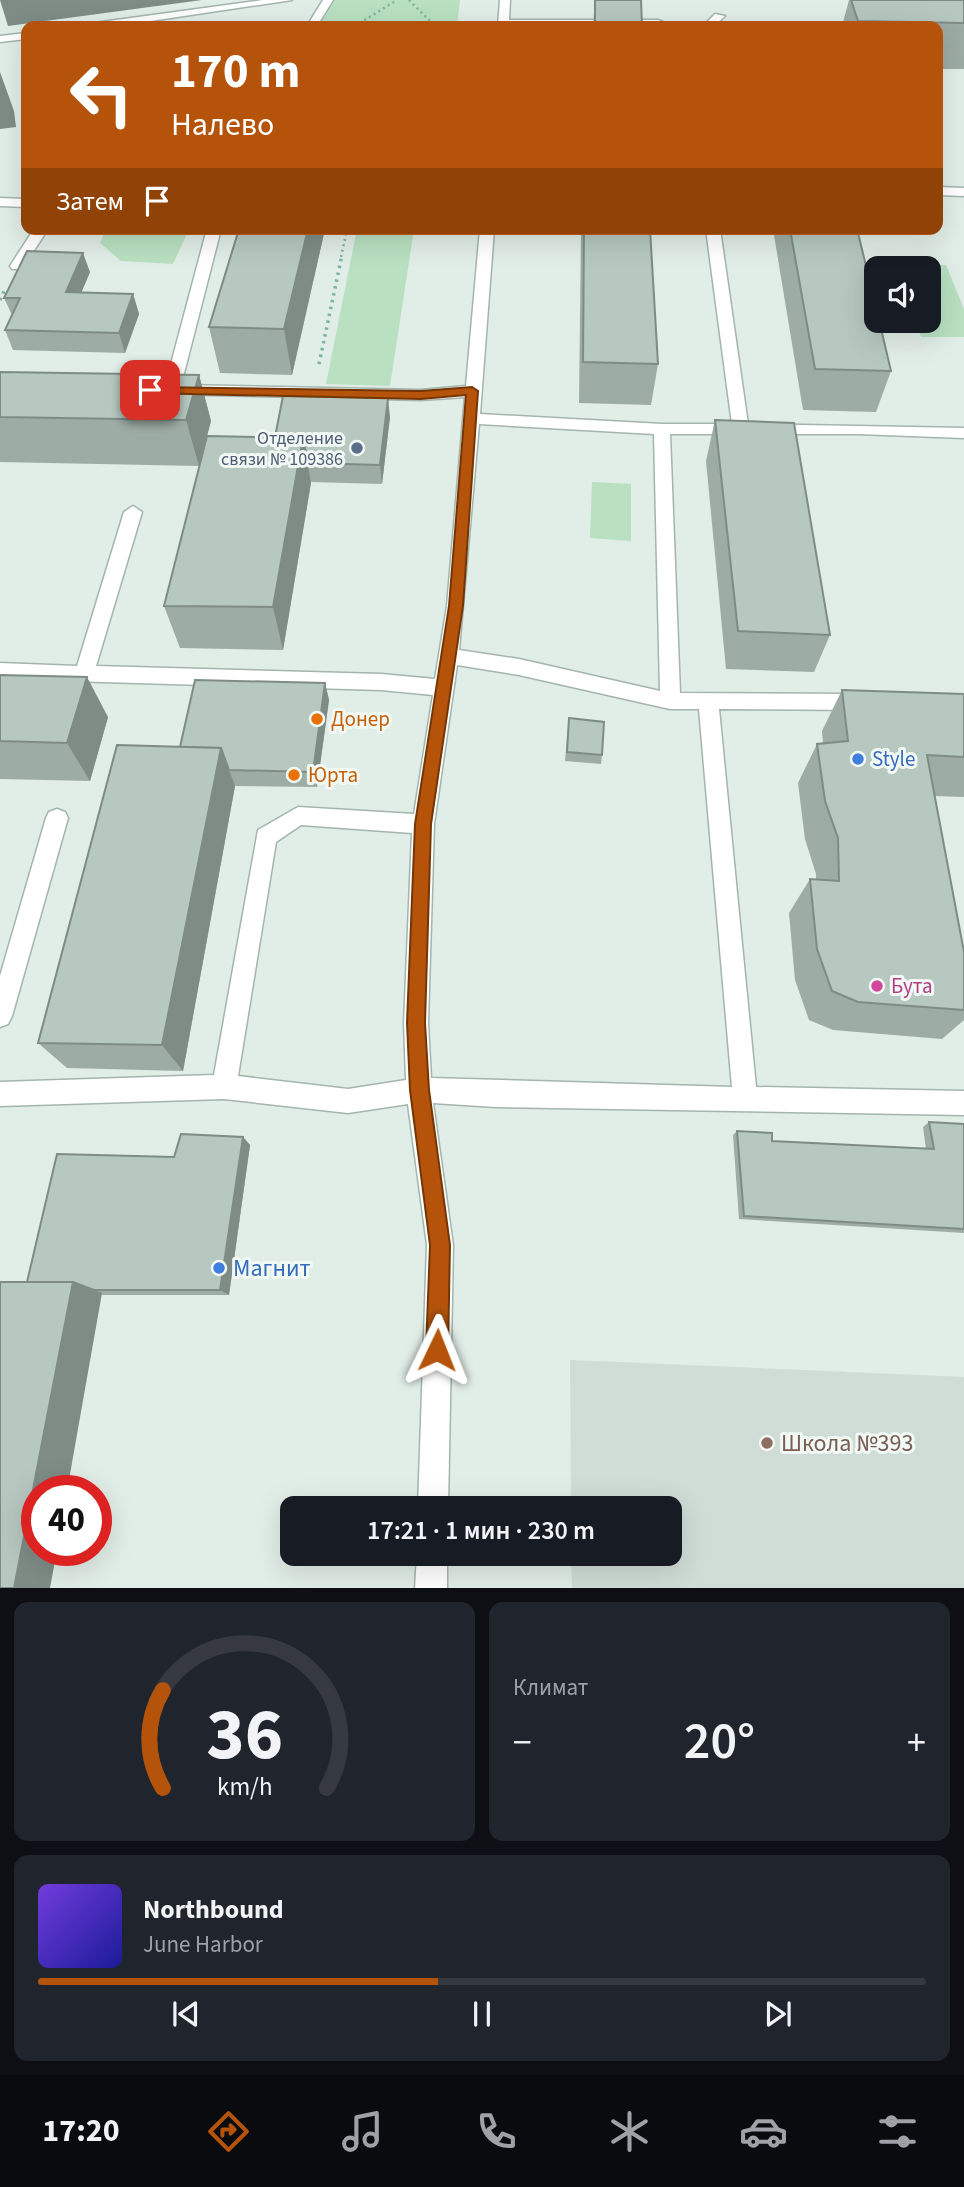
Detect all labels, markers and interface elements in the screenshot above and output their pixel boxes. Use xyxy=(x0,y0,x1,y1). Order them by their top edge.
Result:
text: 170 m xyxy=(171,37,300,107)
icon: left xyxy=(56,49,147,140)
text: Налево xyxy=(171,102,274,148)
icon: arrive xyxy=(138,182,176,220)
text: Затем xyxy=(56,183,124,220)
map controls xyxy=(864,256,941,333)
button: sound xyxy=(864,256,941,333)
pin xyxy=(120,360,180,420)
icon: arrive xyxy=(131,371,169,409)
place label: Отделение связи № 109386 xyxy=(221,426,343,472)
marker: Отделение связи № 109386 xyxy=(349,440,365,456)
place label: Донер xyxy=(331,704,390,734)
marker: Донер xyxy=(309,711,325,727)
place label: Style xyxy=(872,744,915,774)
marker: Style xyxy=(850,751,866,767)
place label: Юрта xyxy=(308,760,358,790)
marker: Юрта xyxy=(286,767,302,783)
place label: Бута xyxy=(891,971,933,1001)
marker: Бута xyxy=(869,978,885,994)
place label: Магнит xyxy=(233,1251,311,1286)
marker: Магнит xyxy=(211,1260,227,1276)
position arrow xyxy=(400,1313,474,1387)
place label: Школа №393 xyxy=(781,1426,913,1461)
marker: Школа №393 xyxy=(759,1435,775,1451)
speed limit sign: 40 xyxy=(21,1475,112,1566)
text: 17:21 · 1 мин · 230 m xyxy=(367,1512,595,1549)
text: Климат xyxy=(513,1671,588,1704)
text: 36 xyxy=(206,1683,283,1787)
text: 20° xyxy=(684,1705,755,1779)
text: − xyxy=(513,1716,532,1770)
text: + xyxy=(907,1716,926,1770)
text: km/h xyxy=(217,1768,272,1804)
text: Northbound xyxy=(143,1891,284,1928)
text: June Harbor xyxy=(143,1928,263,1961)
icon: previous xyxy=(167,1995,205,2033)
icon: pause xyxy=(463,1995,501,2033)
icon: next xyxy=(759,1995,797,2033)
icon: directions xyxy=(204,2107,253,2156)
icon: music xyxy=(338,2107,387,2156)
icon: phone xyxy=(472,2107,521,2156)
icon: climate xyxy=(605,2107,654,2156)
icon: car xyxy=(739,2107,788,2156)
icon: filters xyxy=(873,2107,922,2156)
text: 17:20 xyxy=(42,2108,120,2154)

